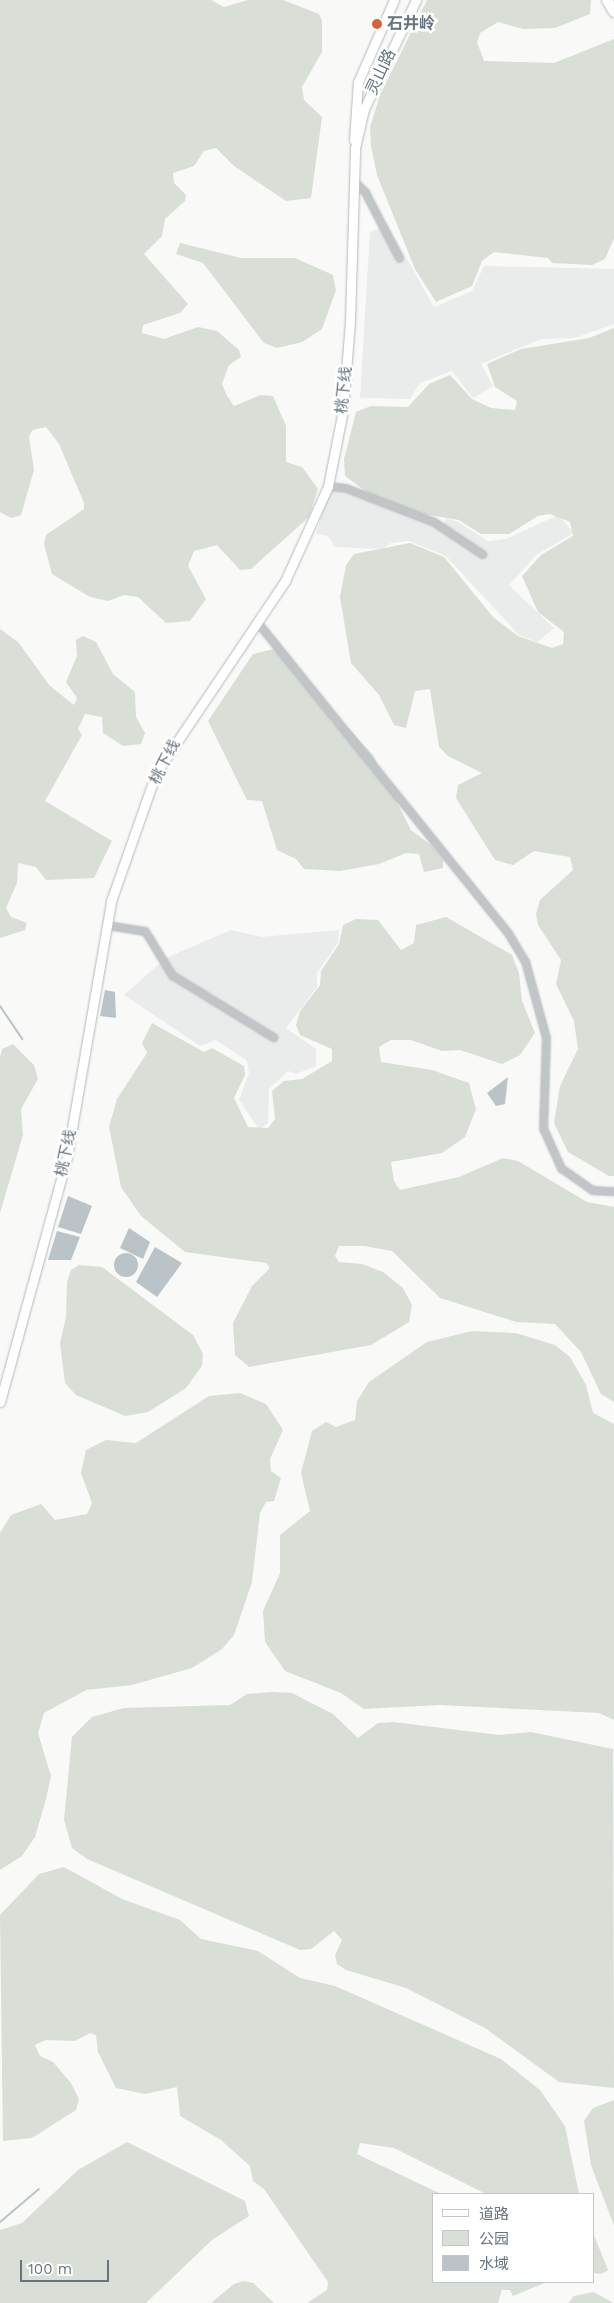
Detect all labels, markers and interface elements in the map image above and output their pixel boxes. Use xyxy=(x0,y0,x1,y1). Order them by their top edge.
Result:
place label: 石井岭 xyxy=(387,14,435,34)
marker: 石井岭 xyxy=(371,18,383,30)
street label: 灵山路 xyxy=(362,46,400,98)
street label: 桃下线 xyxy=(332,365,356,415)
street label: 桃下线 xyxy=(146,736,184,788)
street label: 桃下线 xyxy=(52,1128,80,1178)
legend xyxy=(432,2193,594,2283)
text: 道路 xyxy=(479,2205,509,2223)
text: 公园 xyxy=(479,2230,509,2248)
scale bar xyxy=(22,2250,111,2282)
text: 水域 xyxy=(479,2255,509,2273)
text: 100 m xyxy=(28,2260,72,2278)

